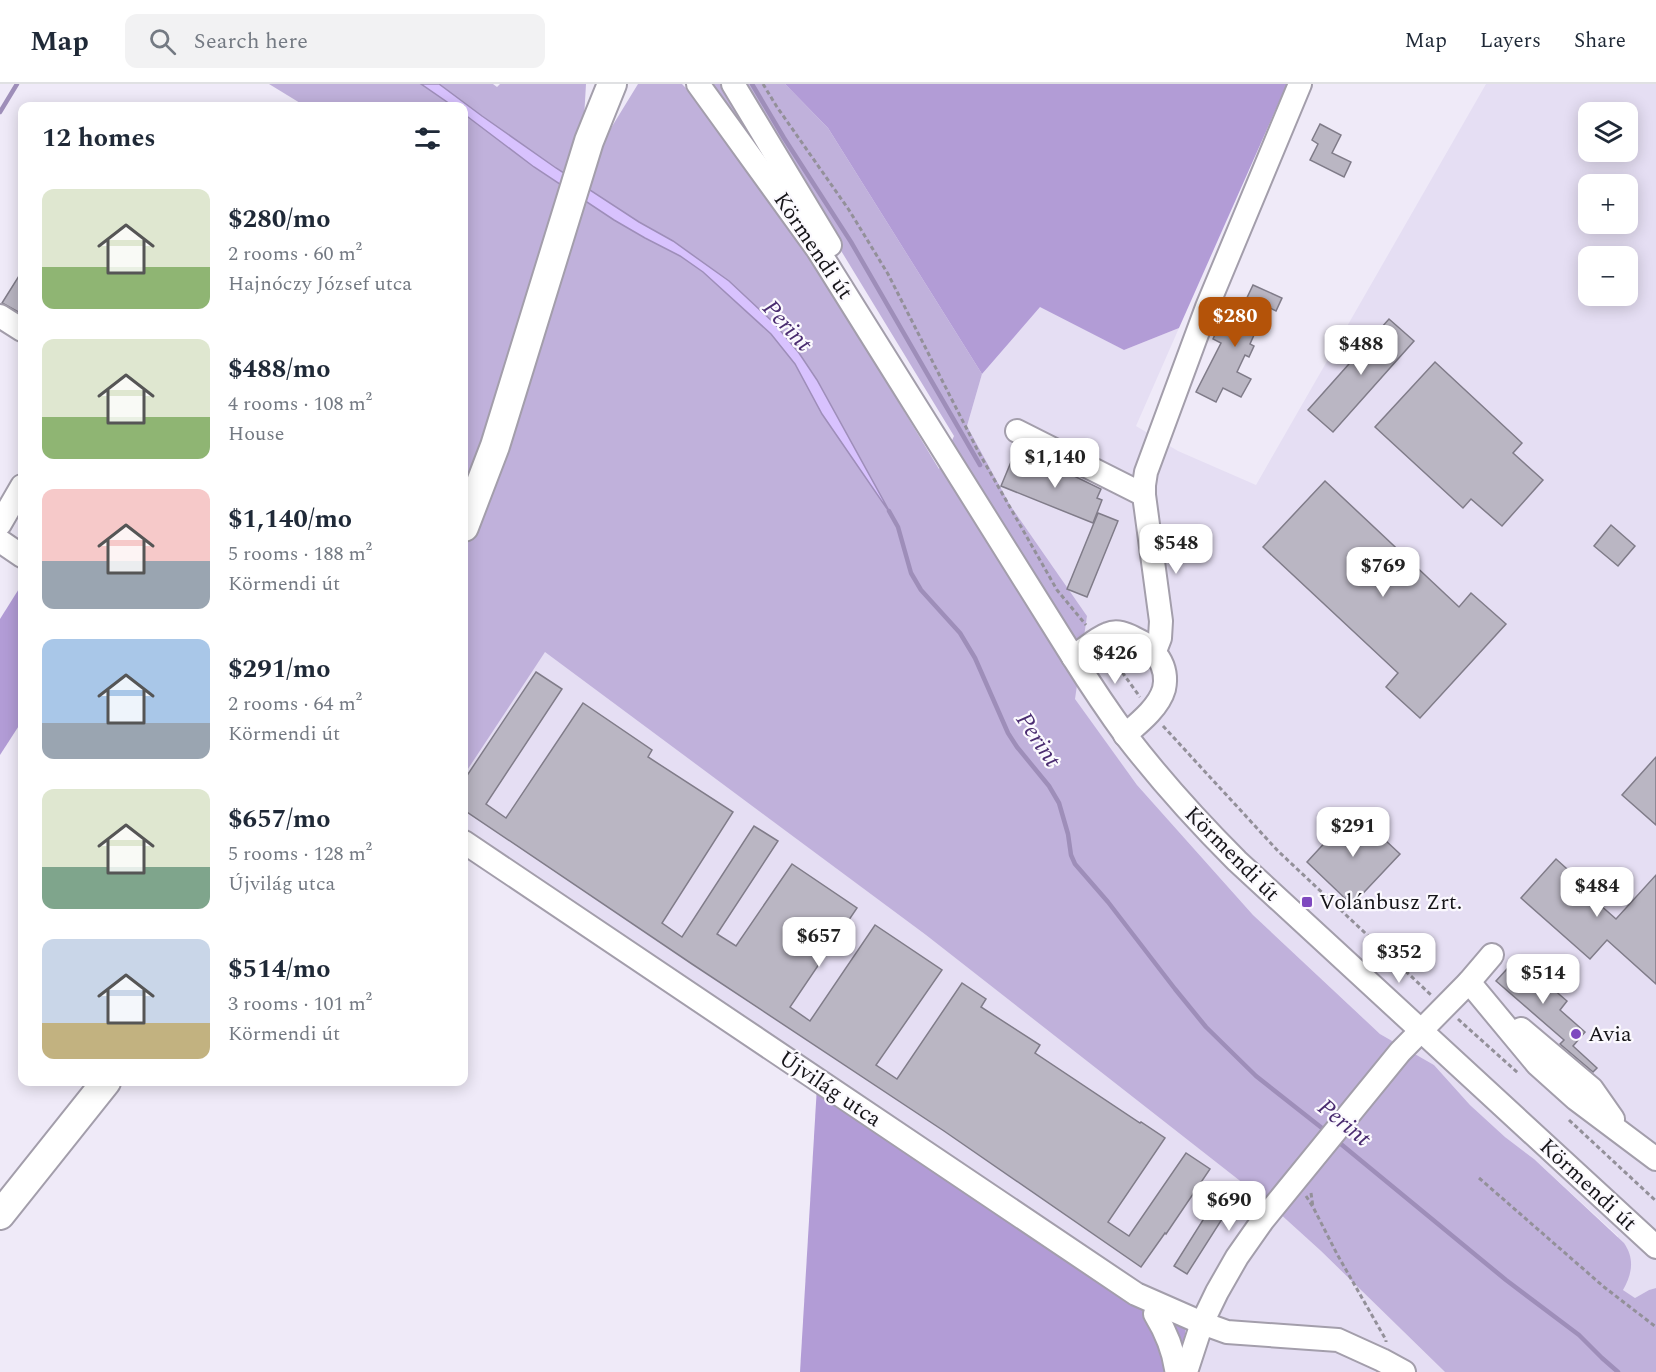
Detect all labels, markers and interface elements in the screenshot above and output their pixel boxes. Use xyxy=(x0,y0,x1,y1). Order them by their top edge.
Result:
search box xyxy=(125,14,545,68)
text: Map xyxy=(30,20,89,63)
icon: search xyxy=(146,25,179,58)
text: Search here xyxy=(194,25,308,58)
text: Map xyxy=(1405,25,1447,57)
text: Layers xyxy=(1480,25,1541,57)
text: Share xyxy=(1574,25,1626,57)
map controls xyxy=(1578,102,1638,306)
button: layers xyxy=(1578,102,1638,162)
text: 12 homes xyxy=(42,118,156,158)
icon: filters xyxy=(411,122,444,155)
button: + xyxy=(1578,174,1638,234)
street label: Körmendi út xyxy=(765,186,861,306)
text: $280/mo xyxy=(228,199,331,239)
icon: home xyxy=(90,213,162,285)
text: 2 rooms · 60 m² xyxy=(228,239,362,269)
button: − xyxy=(1578,246,1638,306)
text: Hajnóczy József utca xyxy=(228,269,412,299)
water label: Perint xyxy=(753,292,821,361)
pin: $280 xyxy=(1199,297,1271,348)
text: $280 xyxy=(1213,301,1257,331)
pin: $488 xyxy=(1325,325,1397,376)
text: $488 xyxy=(1339,329,1383,359)
text: $488/mo xyxy=(228,349,331,389)
icon: home xyxy=(90,363,162,435)
text: 4 rooms · 108 m² xyxy=(228,389,372,419)
text: House xyxy=(228,419,285,449)
pin: $1,140 xyxy=(1006,438,1104,489)
text: $1,140 xyxy=(1024,442,1086,472)
text: $1,140/mo xyxy=(228,499,352,539)
icon: home xyxy=(90,513,162,585)
pin: $548 xyxy=(1140,524,1212,575)
text: $548 xyxy=(1154,528,1198,558)
text: 5 rooms · 188 m² xyxy=(228,539,372,569)
pin: $769 xyxy=(1347,547,1419,598)
text: $769 xyxy=(1361,551,1405,581)
text: Körmendi út xyxy=(228,569,340,599)
pin: $426 xyxy=(1079,634,1151,685)
text: $426 xyxy=(1093,638,1137,668)
text: $291/mo xyxy=(228,649,331,689)
icon: home xyxy=(90,663,162,735)
text: 2 rooms · 64 m² xyxy=(228,689,362,719)
water label: Perint xyxy=(1006,705,1070,775)
text: Körmendi út xyxy=(228,719,340,749)
text: $657/mo xyxy=(228,799,331,839)
street label: Körmendi út xyxy=(1177,799,1287,909)
pin: $291 xyxy=(1317,807,1389,858)
text: $291 xyxy=(1331,811,1375,841)
icon: home xyxy=(90,813,162,885)
text: 5 rooms · 128 m² xyxy=(228,839,372,869)
pin: $484 xyxy=(1561,867,1633,918)
text: Újvilág utca xyxy=(228,869,335,899)
text: $484 xyxy=(1575,871,1619,901)
place label: Volánbusz Zrt. xyxy=(1319,886,1462,919)
marker: Volánbusz Zrt. xyxy=(1300,895,1314,909)
pin: $657 xyxy=(783,917,855,968)
text: $657 xyxy=(797,921,841,951)
pin: $352 xyxy=(1363,933,1435,984)
text: $352 xyxy=(1377,937,1421,967)
text: $514/mo xyxy=(228,949,331,989)
pin: $514 xyxy=(1507,954,1579,1005)
text: $514 xyxy=(1521,958,1565,988)
icon: home xyxy=(90,963,162,1035)
text: 3 rooms · 101 m² xyxy=(228,989,372,1019)
place label: Avia xyxy=(1588,1018,1632,1051)
text: Körmendi út xyxy=(228,1019,340,1049)
marker: Avia xyxy=(1569,1027,1583,1041)
street label: Újvilág utca xyxy=(772,1042,888,1136)
water label: Perint xyxy=(1309,1090,1379,1156)
street label: Körmendi út xyxy=(1532,1131,1644,1239)
pin: $690 xyxy=(1193,1181,1265,1232)
text: $690 xyxy=(1207,1185,1251,1215)

